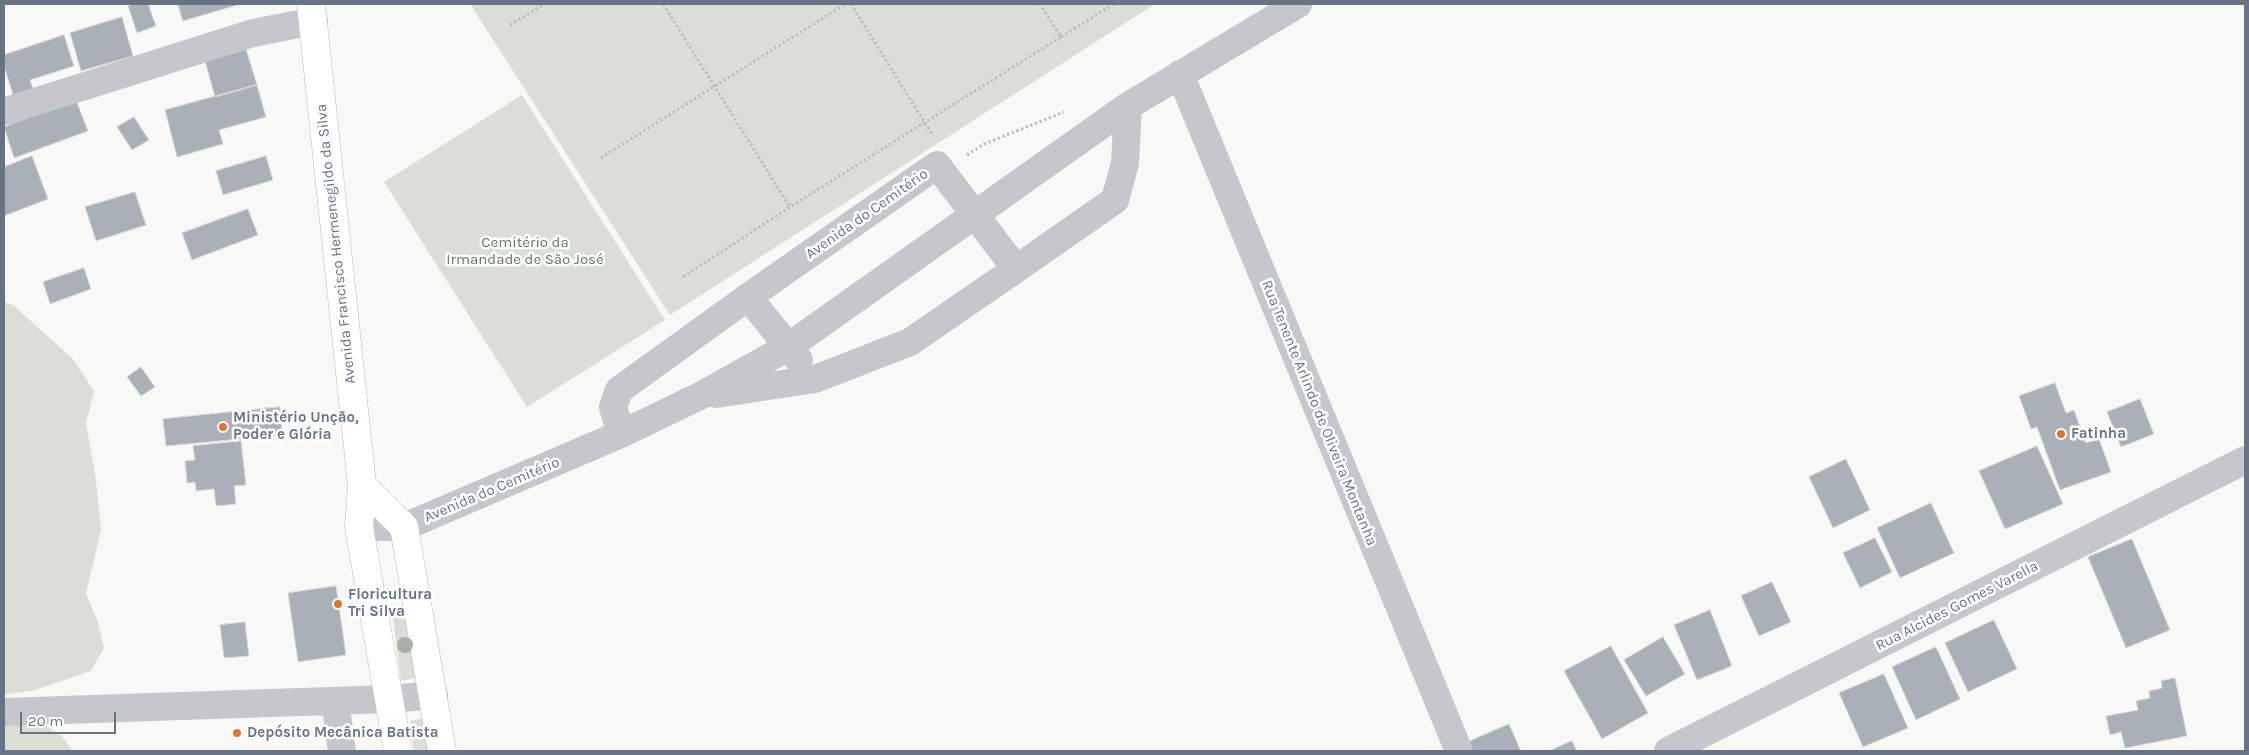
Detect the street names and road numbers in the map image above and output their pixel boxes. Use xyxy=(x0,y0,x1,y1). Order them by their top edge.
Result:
street label: Avenida Francisco Hermenegildo da Silva xyxy=(312,103,360,385)
street label: Avenida do Cemitério xyxy=(802,165,932,263)
street label: Rua Tenente Arlindo de Oliveira Montanha xyxy=(1257,278,1381,548)
street label: Avenida do Cemitério xyxy=(422,453,562,527)
street label: Rua Alcides Gomes Varella xyxy=(1873,557,2041,655)

